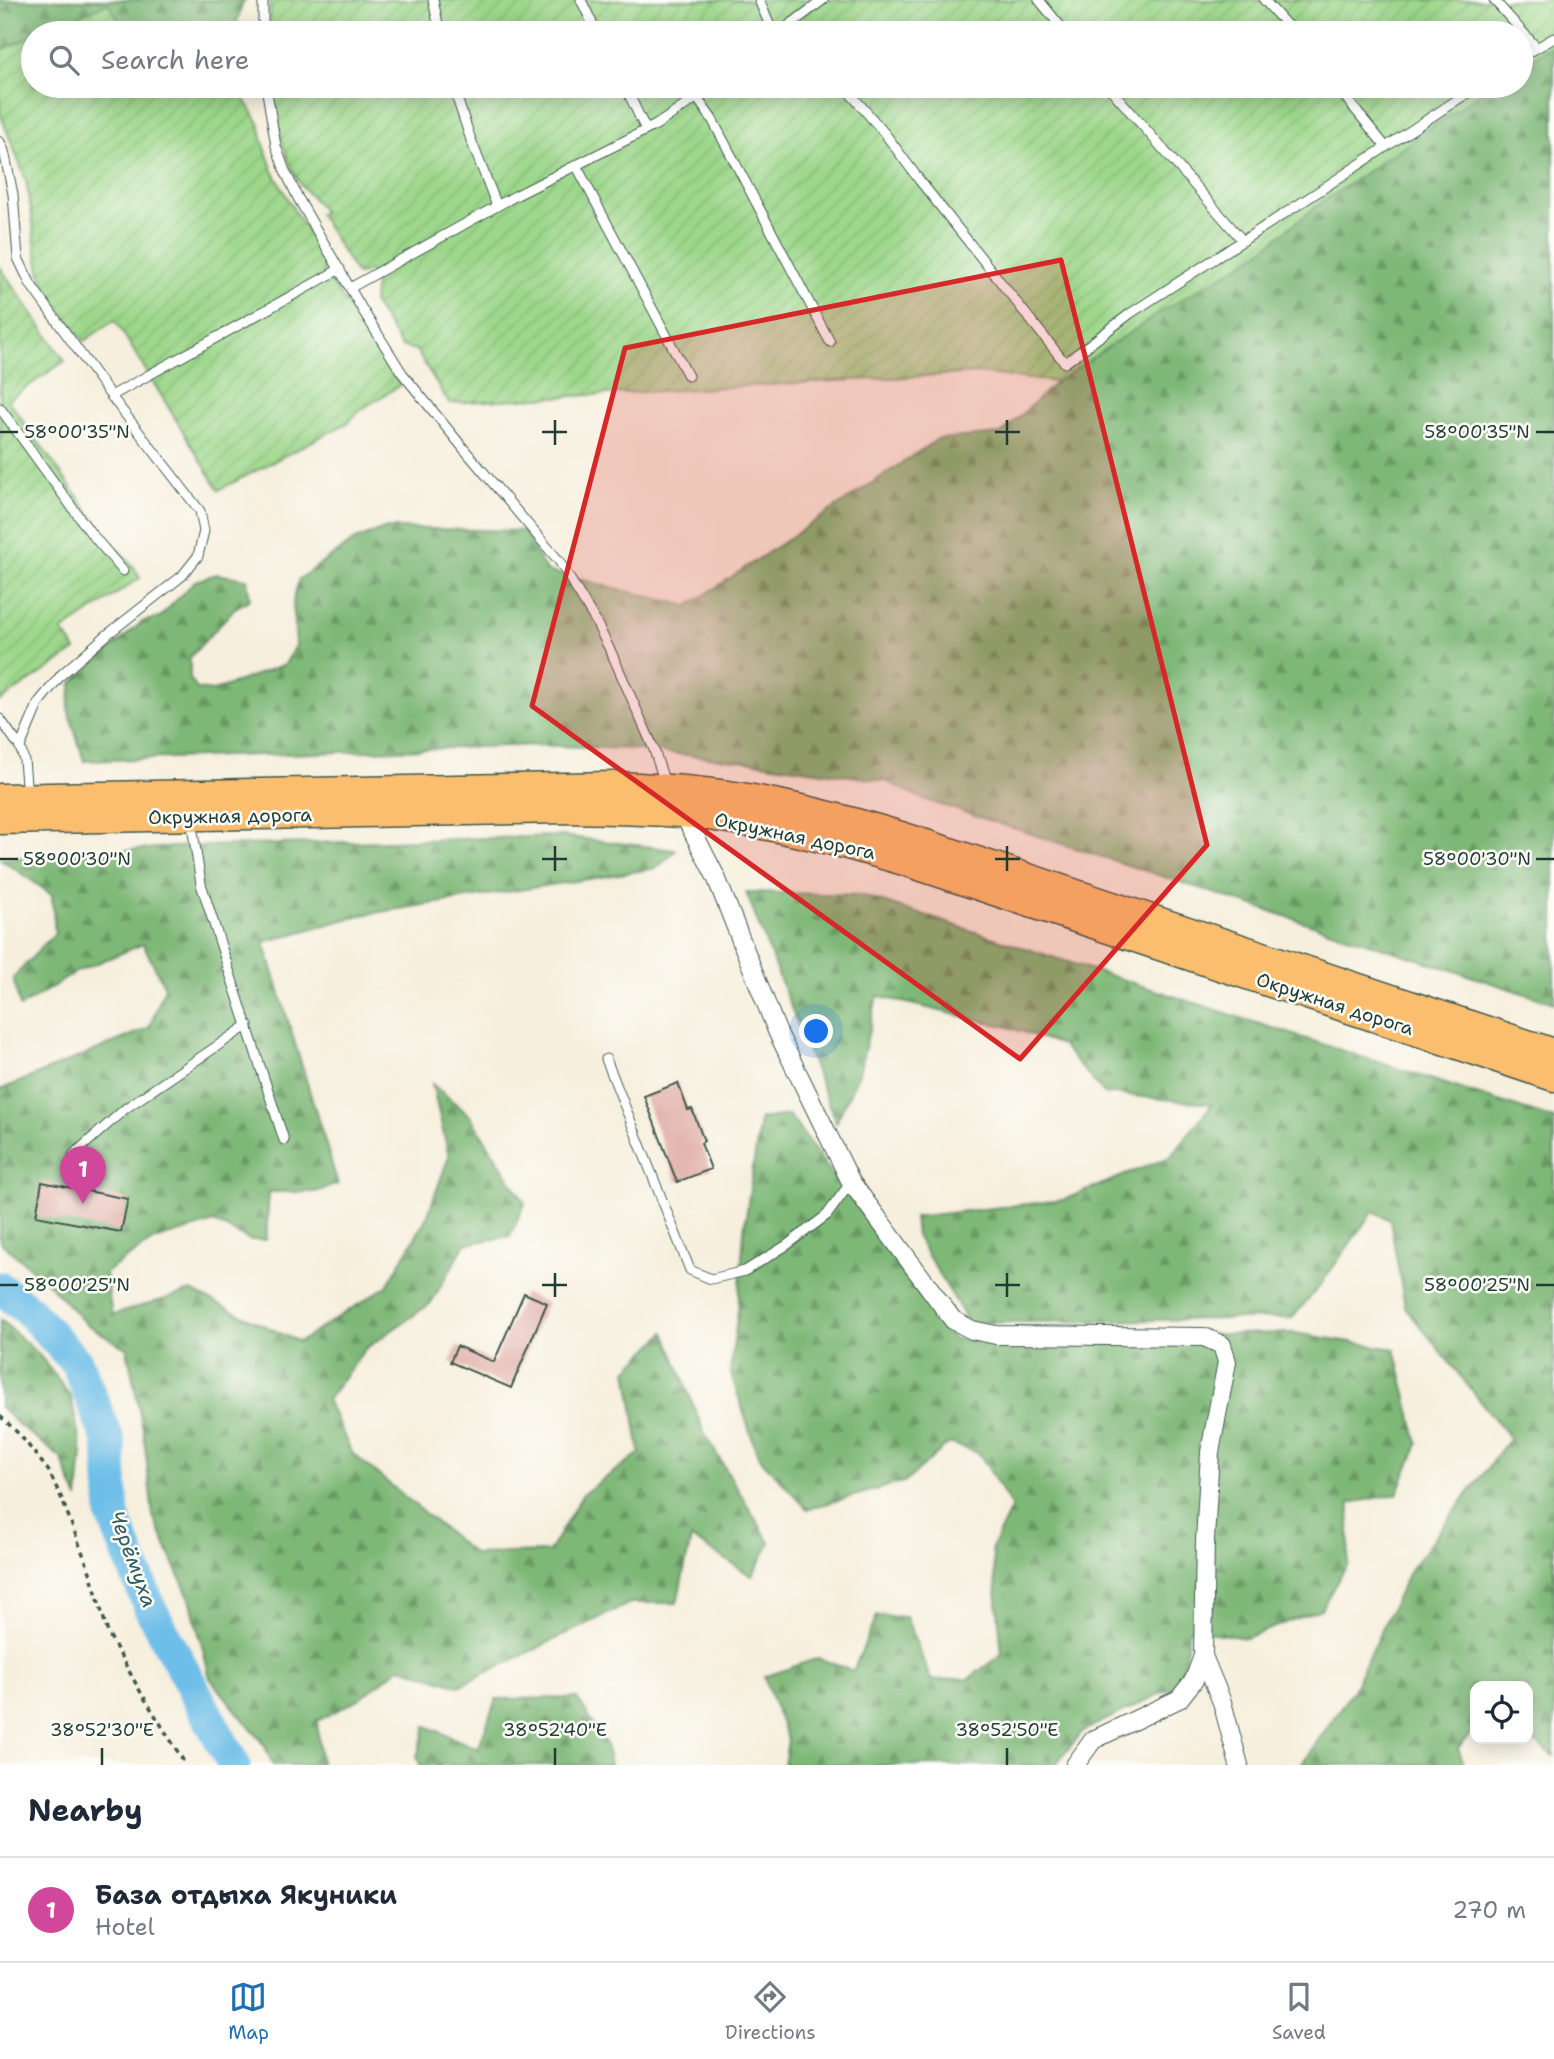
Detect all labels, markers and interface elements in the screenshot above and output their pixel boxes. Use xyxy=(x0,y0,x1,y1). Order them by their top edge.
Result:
search box xyxy=(21,21,1533,98)
icon: search xyxy=(45,41,83,79)
text: Search here xyxy=(101,42,250,77)
text: 58°00'35"N xyxy=(24,420,130,444)
text: 58°00'35"N xyxy=(1424,420,1530,444)
street label: Окружная дорога xyxy=(148,802,312,830)
street label: Окружная дорога xyxy=(712,807,878,865)
text: 58°00'30"N xyxy=(23,847,131,871)
text: 58°00'30"N xyxy=(1423,847,1531,871)
street label: Окружная дорога xyxy=(1253,967,1417,1041)
your location xyxy=(799,1014,833,1048)
pin: 1 xyxy=(60,1146,106,1204)
text: 58°00'25"N xyxy=(24,1273,130,1297)
text: 58°00'25"N xyxy=(1424,1273,1530,1297)
water label: Черёмуха xyxy=(103,1507,163,1611)
map controls xyxy=(1470,1681,1533,1744)
button: locate xyxy=(1470,1681,1533,1744)
text: 38°52'30"E xyxy=(50,1718,154,1742)
text: 38°52'40"E xyxy=(503,1718,607,1742)
text: 38°52'50"E xyxy=(955,1718,1059,1742)
text: Nearby xyxy=(28,1790,143,1831)
text: База отдыха Якуники xyxy=(95,1877,397,1912)
text: 1 xyxy=(46,1895,56,1925)
text: 270 m xyxy=(1452,1895,1526,1925)
text: Hotel xyxy=(95,1912,155,1942)
tab: Map xyxy=(228,1978,269,2045)
tab: Directions xyxy=(725,1978,816,2045)
tab: Saved xyxy=(1272,1978,1326,2045)

